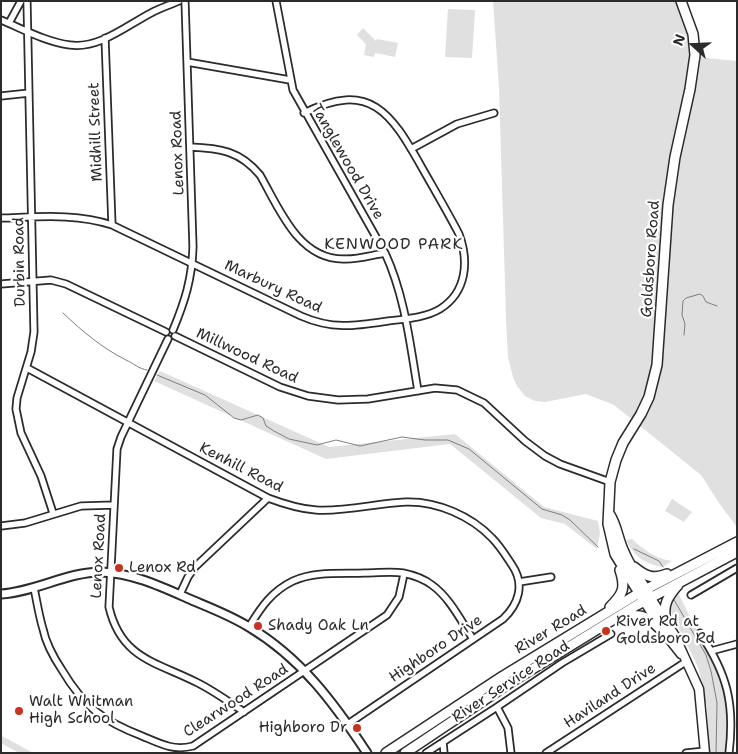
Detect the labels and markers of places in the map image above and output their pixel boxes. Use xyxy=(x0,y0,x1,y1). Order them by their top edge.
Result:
place label: Lenox Rd xyxy=(129,559,196,577)
marker: Lenox Rd xyxy=(113,562,125,574)
place label: River Rd at Goldsboro Rd xyxy=(616,613,715,648)
place label: Shady Oak Ln xyxy=(268,617,369,635)
marker: Shady Oak Ln xyxy=(252,620,264,632)
marker: River Rd at Goldsboro Rd xyxy=(600,625,612,637)
place label: Walt Whitman High School xyxy=(29,693,133,728)
marker: Walt Whitman High School xyxy=(13,705,25,717)
place label: Highboro Dr xyxy=(259,719,347,737)
marker: Highboro Dr xyxy=(351,722,363,734)

